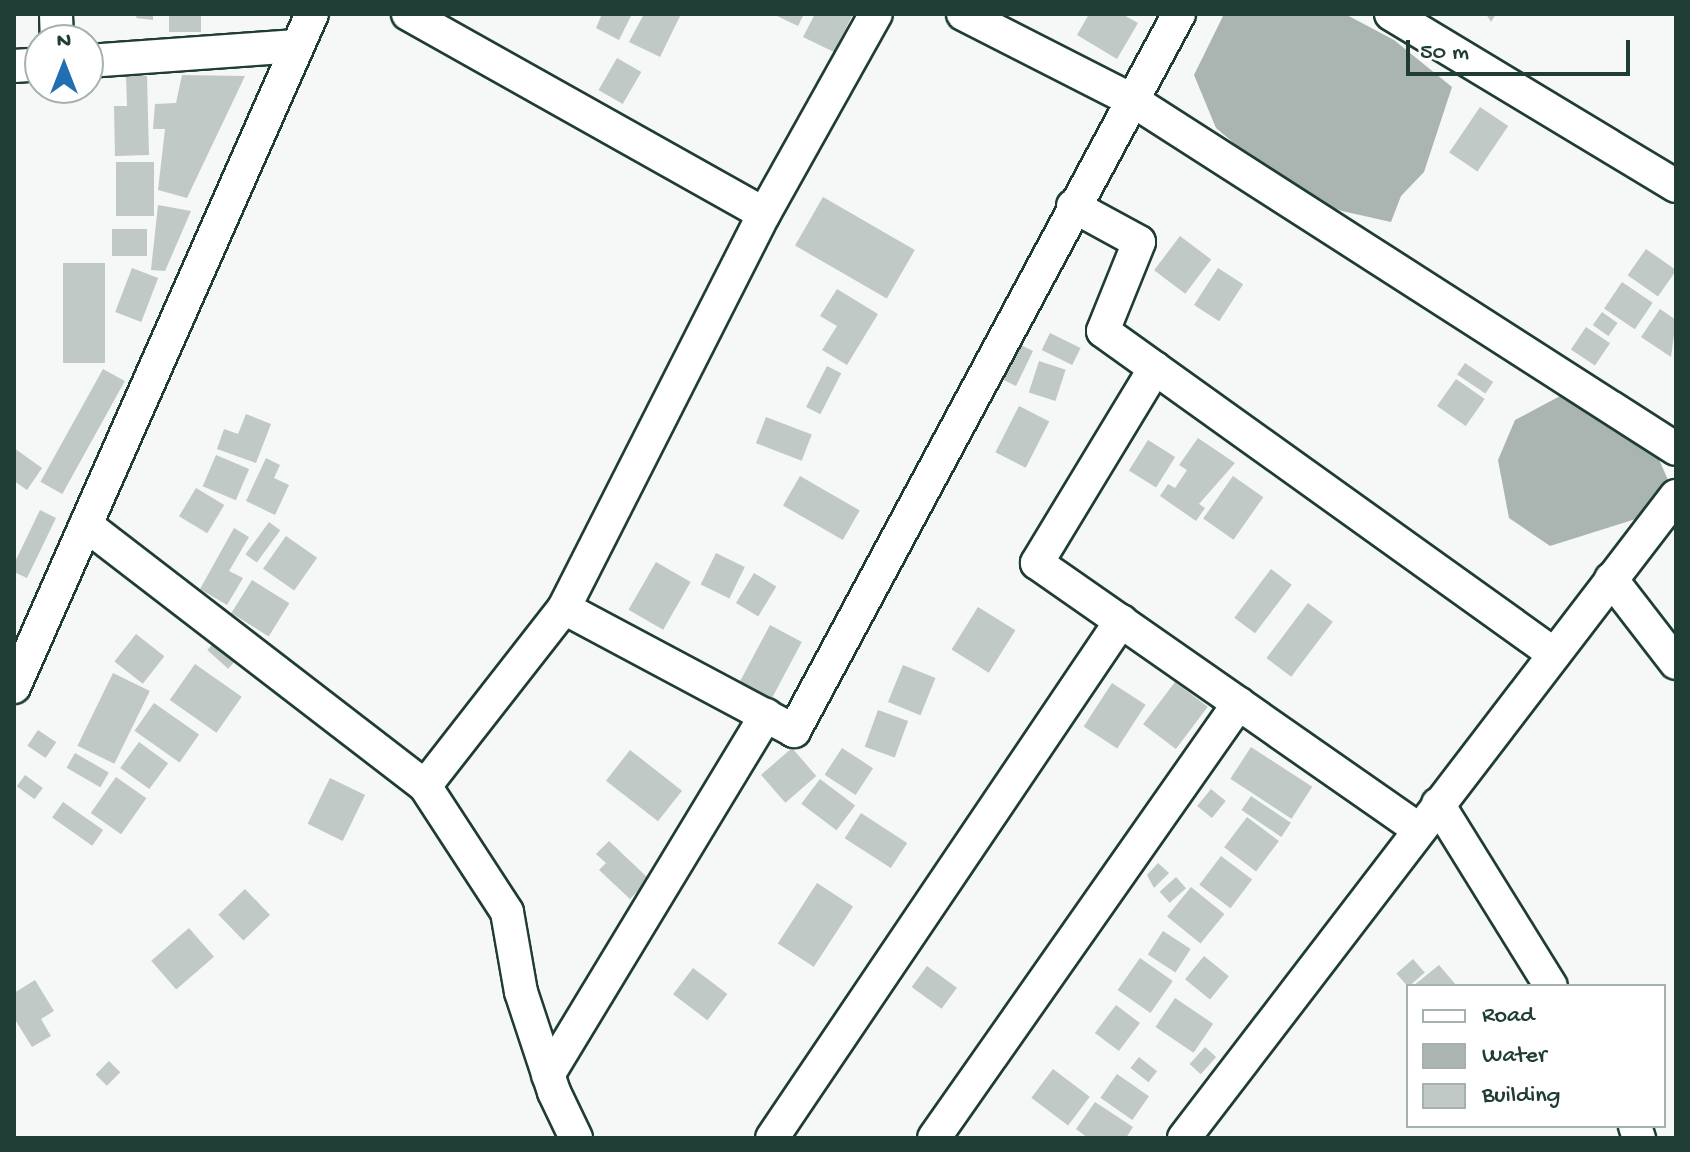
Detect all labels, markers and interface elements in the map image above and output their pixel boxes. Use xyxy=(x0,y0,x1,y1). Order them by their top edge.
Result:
north arrow xyxy=(24,24,104,104)
scale bar xyxy=(1410,24,1634,74)
text: N xyxy=(57,29,71,55)
text: 50 m xyxy=(1420,39,1469,68)
legend xyxy=(1406,984,1666,1128)
text: Road xyxy=(1482,1002,1534,1031)
text: Water xyxy=(1482,1042,1546,1071)
text: Building xyxy=(1482,1082,1560,1111)

